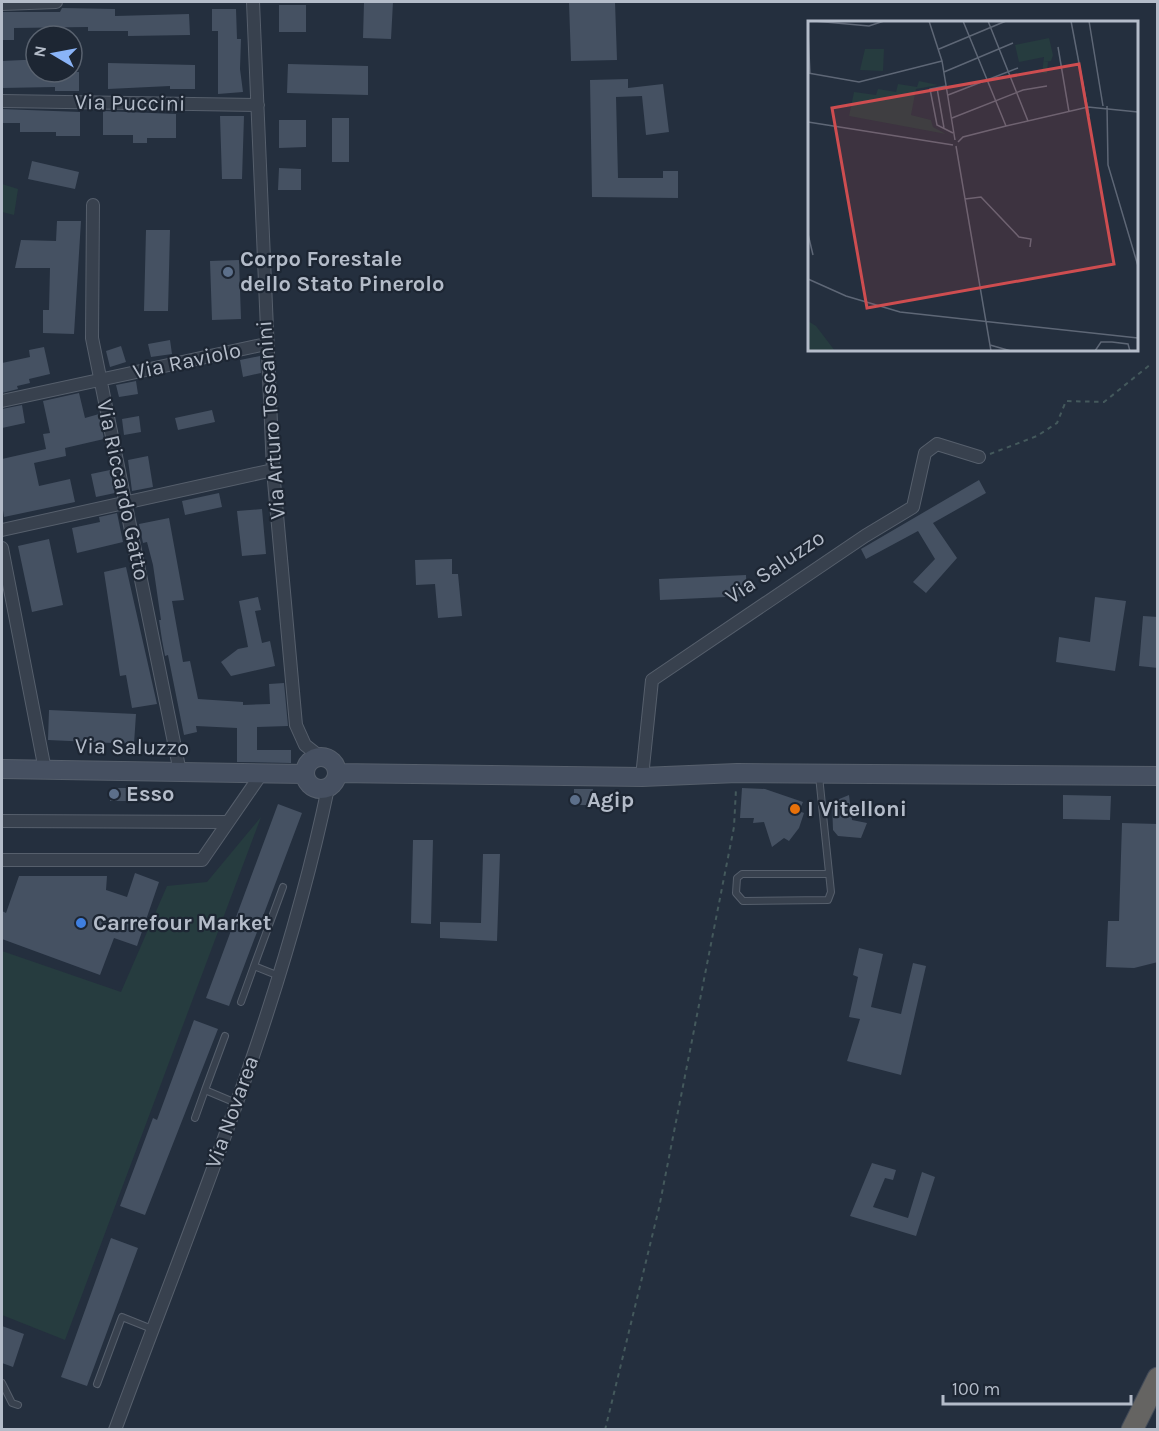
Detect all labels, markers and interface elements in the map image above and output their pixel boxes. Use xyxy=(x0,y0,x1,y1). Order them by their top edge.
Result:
inset map xyxy=(808,21,1138,351)
north arrow xyxy=(24,24,84,84)
text: N xyxy=(29,44,50,59)
street label: Via Puccini xyxy=(74,89,186,117)
place label: Corpo Forestale dello Stato Pinerolo xyxy=(240,246,444,297)
marker: Corpo Forestale dello Stato Pinerolo xyxy=(221,265,235,279)
street label: Via Arturo Toscanini xyxy=(251,320,291,520)
street label: Via Raviolo xyxy=(131,337,243,385)
street label: Via Riccardo Gatto xyxy=(91,397,155,583)
street label: Via Saluzzo xyxy=(720,524,830,610)
street label: Via Saluzzo xyxy=(75,733,189,761)
place label: Esso xyxy=(126,781,175,807)
marker: Esso xyxy=(107,787,121,801)
place label: Agip xyxy=(587,787,634,813)
marker: Agip xyxy=(568,793,582,807)
place label: I Vitelloni xyxy=(807,796,907,822)
marker: I Vitelloni xyxy=(788,802,802,816)
place label: Carrefour Market xyxy=(93,910,272,936)
marker: Carrefour Market xyxy=(74,916,88,930)
street label: Via Novarea xyxy=(200,1052,264,1172)
scale bar xyxy=(943,1368,1130,1406)
text: 100 m xyxy=(952,1378,1000,1400)

